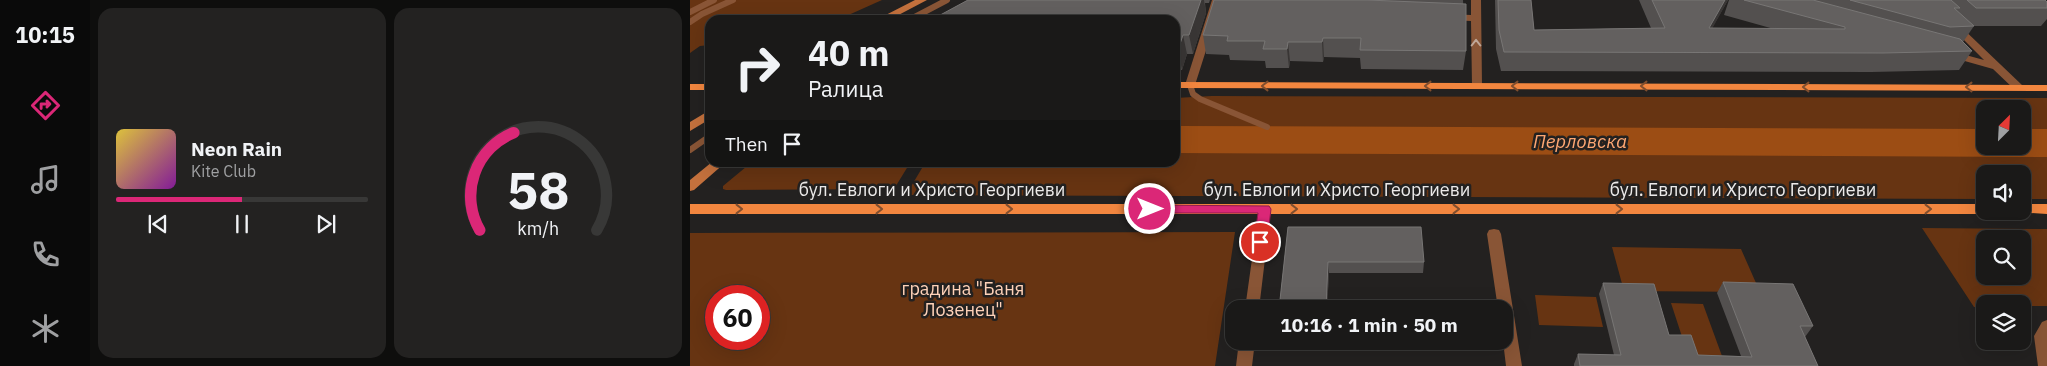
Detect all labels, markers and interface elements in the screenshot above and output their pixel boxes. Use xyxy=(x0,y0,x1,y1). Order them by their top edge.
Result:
text: 10:15 xyxy=(15,20,75,49)
text: 40 m xyxy=(808,30,890,76)
icon: right xyxy=(725,35,790,100)
one-way arrow xyxy=(1471,39,1481,46)
text: Ралица xyxy=(808,74,883,103)
one-way arrow xyxy=(1261,81,1269,91)
one-way arrow xyxy=(1424,81,1432,91)
one-way arrow xyxy=(1510,81,1518,91)
one-way arrow xyxy=(1640,81,1648,91)
one-way arrow xyxy=(1802,82,1810,92)
one-way arrow xyxy=(1965,82,1972,92)
icon: directions xyxy=(28,88,63,123)
north arrow xyxy=(1976,100,2031,155)
map controls xyxy=(1976,100,2031,350)
water label: Перловска xyxy=(1533,129,1627,153)
icon: arrive xyxy=(778,130,806,158)
text: Then xyxy=(725,132,768,156)
text: Neon Rain xyxy=(191,137,282,161)
text: 58 xyxy=(507,156,569,223)
text: Kite Club xyxy=(191,161,256,181)
icon: music xyxy=(28,162,63,197)
button: sound xyxy=(1976,165,2031,220)
street label: бул. Евлоги и Христо Георгиеви xyxy=(799,178,1065,201)
street label: бул. Евлоги и Христо Георгиеви xyxy=(1204,178,1470,201)
street label: бул. Евлоги и Христо Георгиеви xyxy=(1610,178,1876,201)
position arrow xyxy=(1123,182,1175,234)
one-way arrow xyxy=(735,204,743,214)
one-way arrow xyxy=(876,204,883,214)
one-way arrow xyxy=(1005,204,1013,214)
one-way arrow xyxy=(1290,204,1298,214)
one-way arrow xyxy=(1452,204,1460,214)
one-way arrow xyxy=(1615,204,1623,214)
one-way arrow xyxy=(1925,204,1933,214)
icon: previous xyxy=(144,210,172,238)
icon: pause xyxy=(228,210,256,238)
icon: next xyxy=(312,210,340,238)
text: km/h xyxy=(517,217,559,240)
pin xyxy=(1239,221,1281,263)
icon: arrive xyxy=(1246,228,1274,256)
button: search xyxy=(1976,230,2031,285)
icon: phone xyxy=(28,237,63,272)
park label: градина "Баня Лозенец" xyxy=(902,277,1024,321)
speed limit sign: 60 xyxy=(705,285,770,350)
button: layers xyxy=(1976,295,2031,350)
icon: climate xyxy=(28,311,63,346)
text: 10:16 · 1 min · 50 m xyxy=(1280,313,1458,337)

